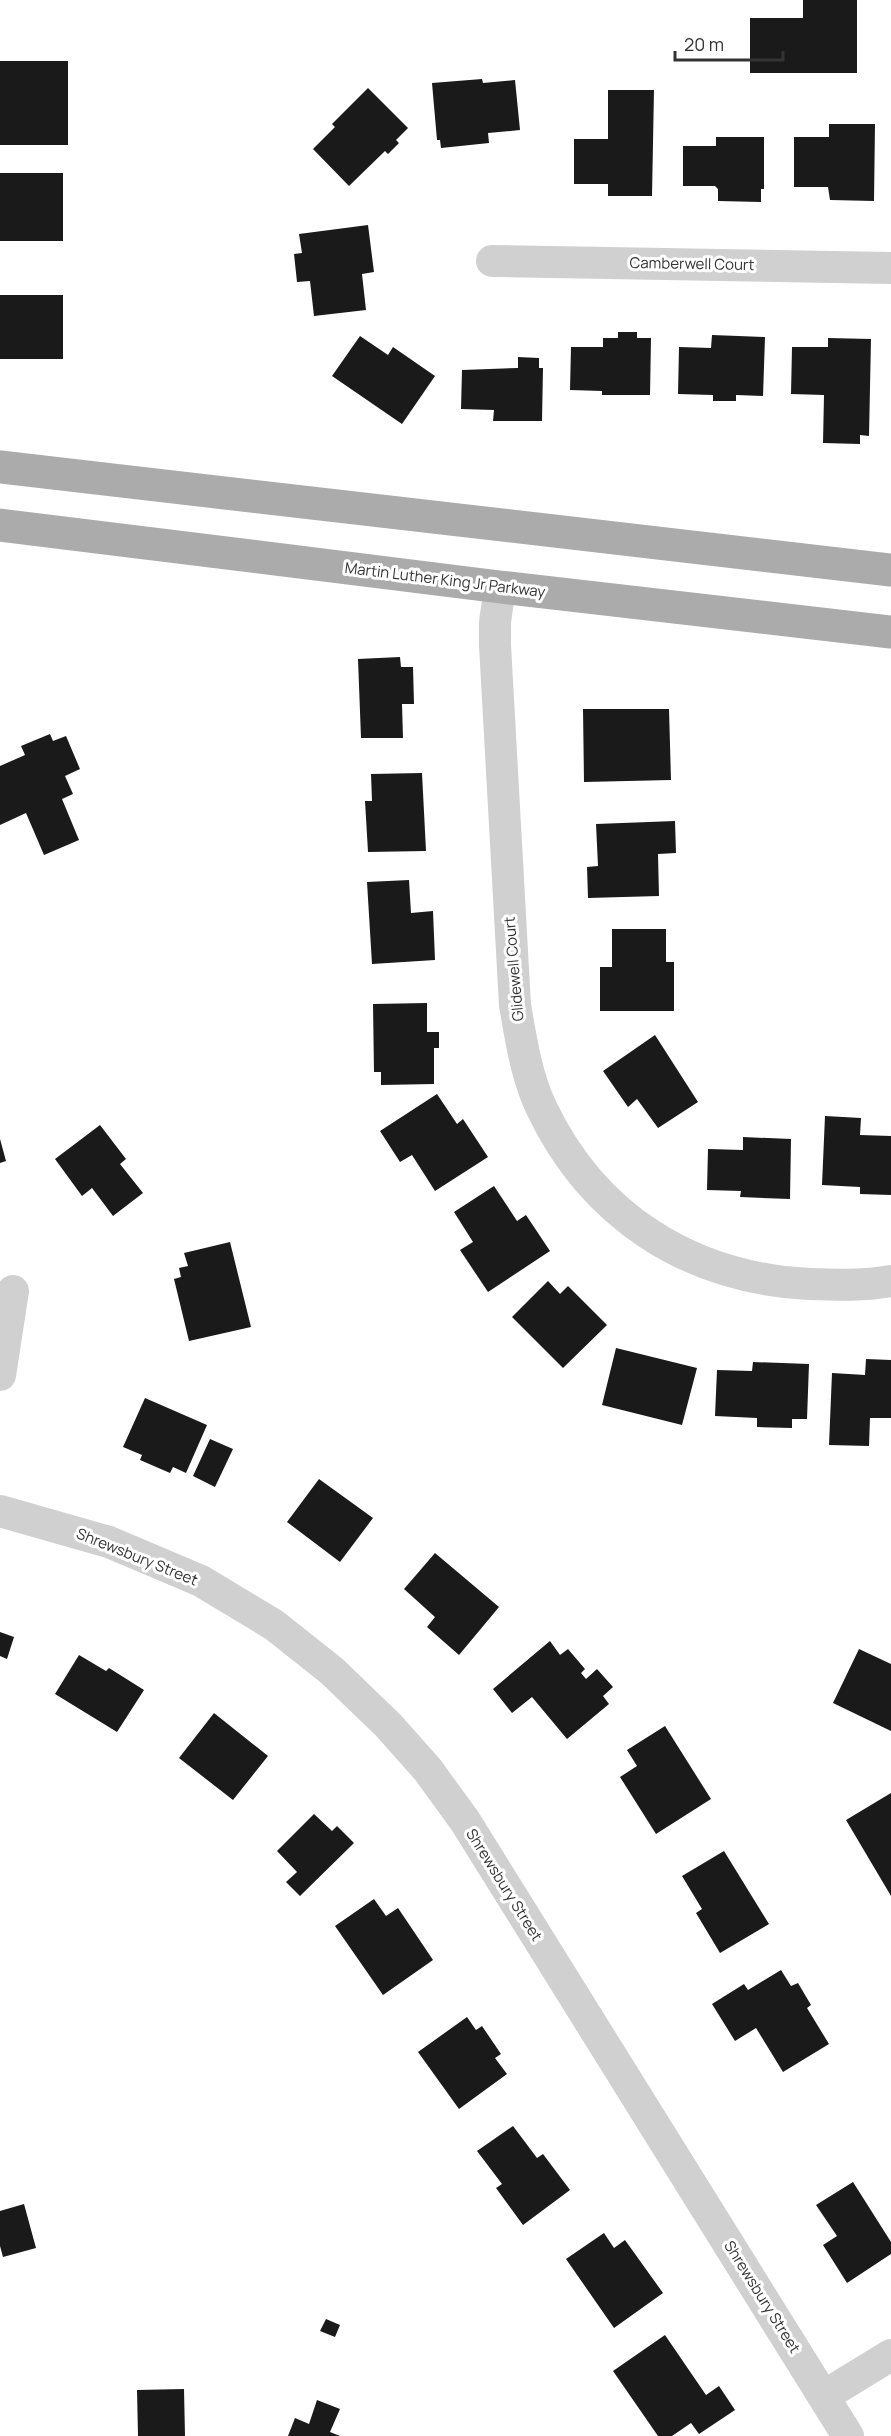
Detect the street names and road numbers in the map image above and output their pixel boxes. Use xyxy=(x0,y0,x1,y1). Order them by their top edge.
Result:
street label: Camberwell Court xyxy=(629,252,755,275)
street label: Martin Luther King Jr Parkway xyxy=(344,557,547,602)
street label: Glidewell Court xyxy=(498,916,529,1022)
street label: Shrewsbury Street xyxy=(73,1523,201,1590)
street label: Shrewsbury Street xyxy=(461,1824,548,1945)
street label: Shrewsbury Street xyxy=(719,2236,806,2357)

